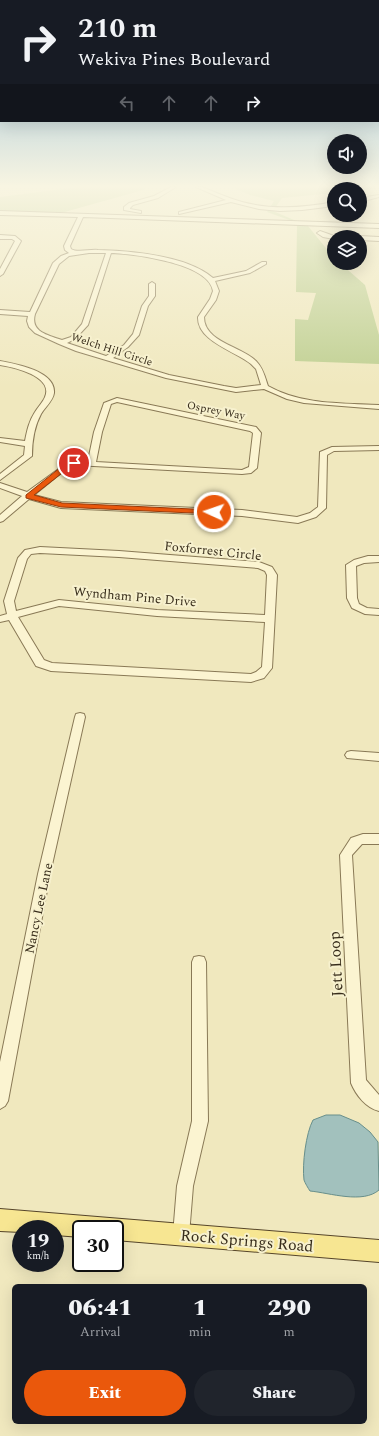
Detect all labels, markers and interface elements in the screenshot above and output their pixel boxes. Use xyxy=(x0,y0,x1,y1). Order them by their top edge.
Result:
text: 210 m xyxy=(78,7,157,50)
icon: right xyxy=(12,16,64,68)
text: Wekiva Pines Boulevard xyxy=(78,46,270,73)
icon: left xyxy=(116,92,138,114)
icon: ahead xyxy=(158,92,180,114)
icon: ahead xyxy=(200,92,222,114)
icon: right xyxy=(242,92,264,114)
map controls xyxy=(327,134,367,270)
button: sound xyxy=(327,134,367,174)
button: search xyxy=(327,182,367,222)
button: layers xyxy=(327,230,367,270)
street label: Welch Hill Circle xyxy=(69,328,155,371)
street label: Osprey Way xyxy=(185,397,247,425)
pin xyxy=(57,446,91,480)
icon: arrive xyxy=(63,452,85,474)
position arrow xyxy=(193,491,235,533)
street label: Foxforrest Circle xyxy=(163,536,262,566)
street label: Wyndham Pine Drive xyxy=(73,582,197,612)
street label: Nancy Lee Lane xyxy=(20,861,58,955)
street label: Jett Loop xyxy=(322,931,350,997)
speed limit sign: 30 xyxy=(72,1220,124,1272)
street label: Rock Springs Road xyxy=(179,1223,315,1259)
text: 19 xyxy=(27,1226,49,1256)
text: km/h xyxy=(27,1248,49,1264)
text: 06:41 xyxy=(68,1290,133,1326)
text: 1 xyxy=(193,1290,207,1326)
text: 290 xyxy=(268,1290,311,1326)
text: Arrival xyxy=(80,1322,121,1342)
text: min xyxy=(189,1322,211,1342)
text: m xyxy=(284,1322,295,1342)
button: Exit xyxy=(24,1370,186,1416)
button: Share xyxy=(194,1370,355,1416)

